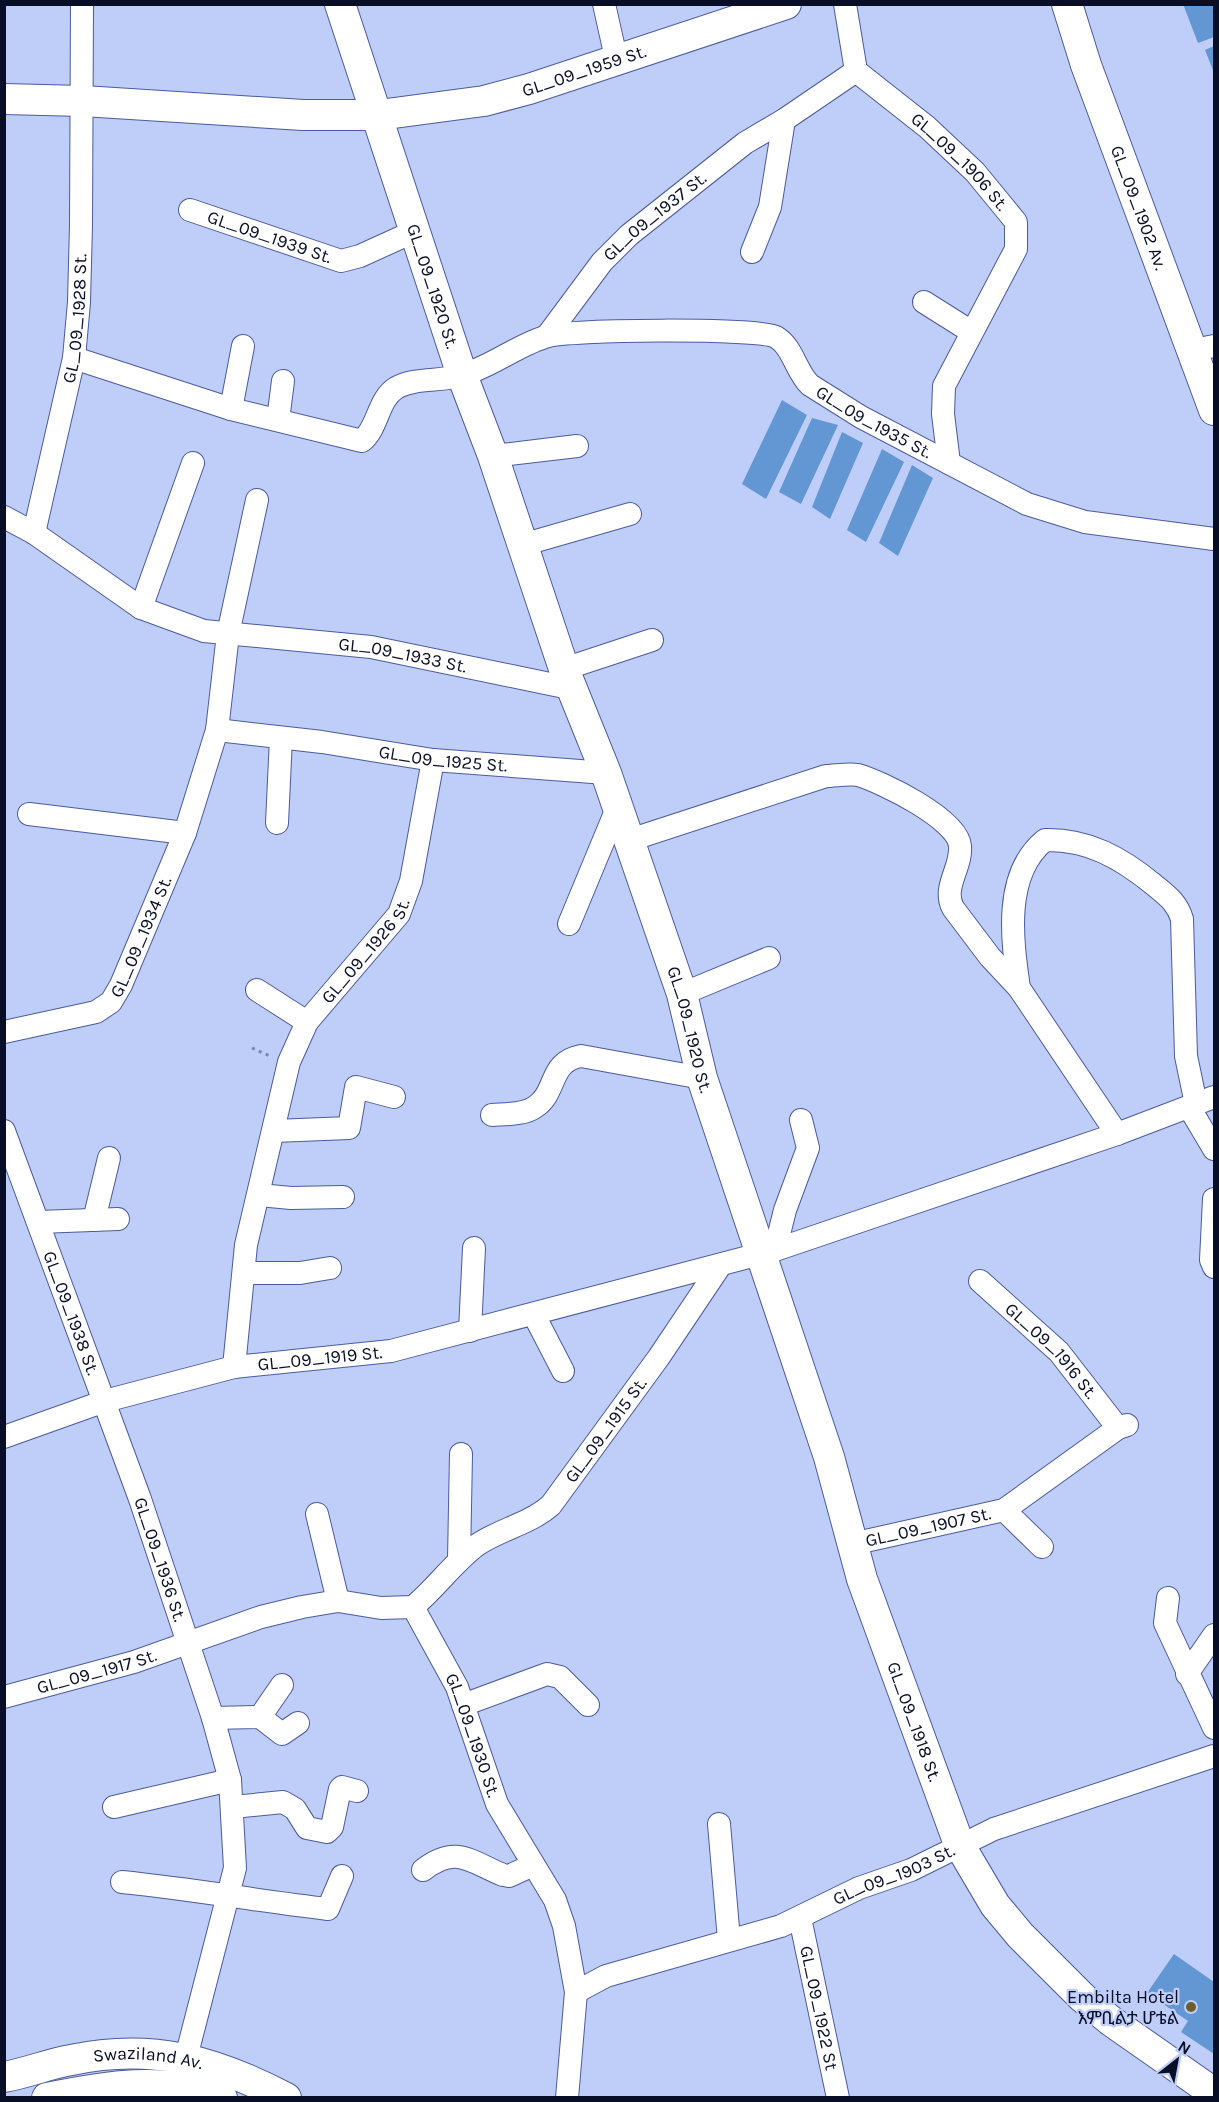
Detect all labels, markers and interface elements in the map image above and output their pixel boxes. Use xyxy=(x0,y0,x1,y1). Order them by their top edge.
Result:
street label: GL_09_1959 St. xyxy=(520,40,649,101)
street label: GL_09_1906 St. xyxy=(907,108,1013,215)
street label: GL_09_1902 Av. xyxy=(1106,142,1172,273)
street label: GL_09_1937 St. xyxy=(598,167,711,266)
street label: GL_09_1939 St. xyxy=(205,206,335,268)
street label: GL_09_1920 St. xyxy=(402,221,464,351)
street label: GL_09_1928 St. xyxy=(58,253,91,385)
street label: GL_09_1935 St. xyxy=(812,380,936,463)
street label: GL_09_1933 St. xyxy=(338,633,469,678)
street label: GL_09_1925 St. xyxy=(377,740,508,777)
street label: GL_09_1934 St. xyxy=(105,873,176,1001)
street label: GL_09_1926 St. xyxy=(317,896,415,1008)
street label: GL_09_1920 St. xyxy=(662,963,717,1096)
street label: GL_09_1938 St. xyxy=(38,1248,104,1378)
street label: GL_09_1916 St. xyxy=(1001,1298,1102,1403)
street label: GL_09_1919 St. xyxy=(257,1341,383,1376)
street label: GL_09_1915 St. xyxy=(560,1373,651,1487)
street label: GL_09_1936 St. xyxy=(129,1494,191,1624)
street label: GL_09_1907 St. xyxy=(863,1502,993,1552)
street label: GL_09_1917 St. xyxy=(34,1644,159,1699)
street label: GL_09_1918 St. xyxy=(882,1659,946,1785)
street label: GL_09_1930 St. xyxy=(440,1669,505,1800)
street label: GL_09_1903 St. xyxy=(829,1839,958,1910)
street label: GL_09_1922 St xyxy=(795,1944,843,2072)
place label: Embilta Hotel እምቢልታ ሆቴል xyxy=(1067,1986,1179,2029)
marker: Embilta Hotel እምቢልታ ሆቴል xyxy=(1184,2000,1198,2014)
north arrow xyxy=(1147,2030,1207,2090)
text: N xyxy=(1175,2036,1194,2059)
street label: Swaziland Av. xyxy=(92,2042,206,2074)

